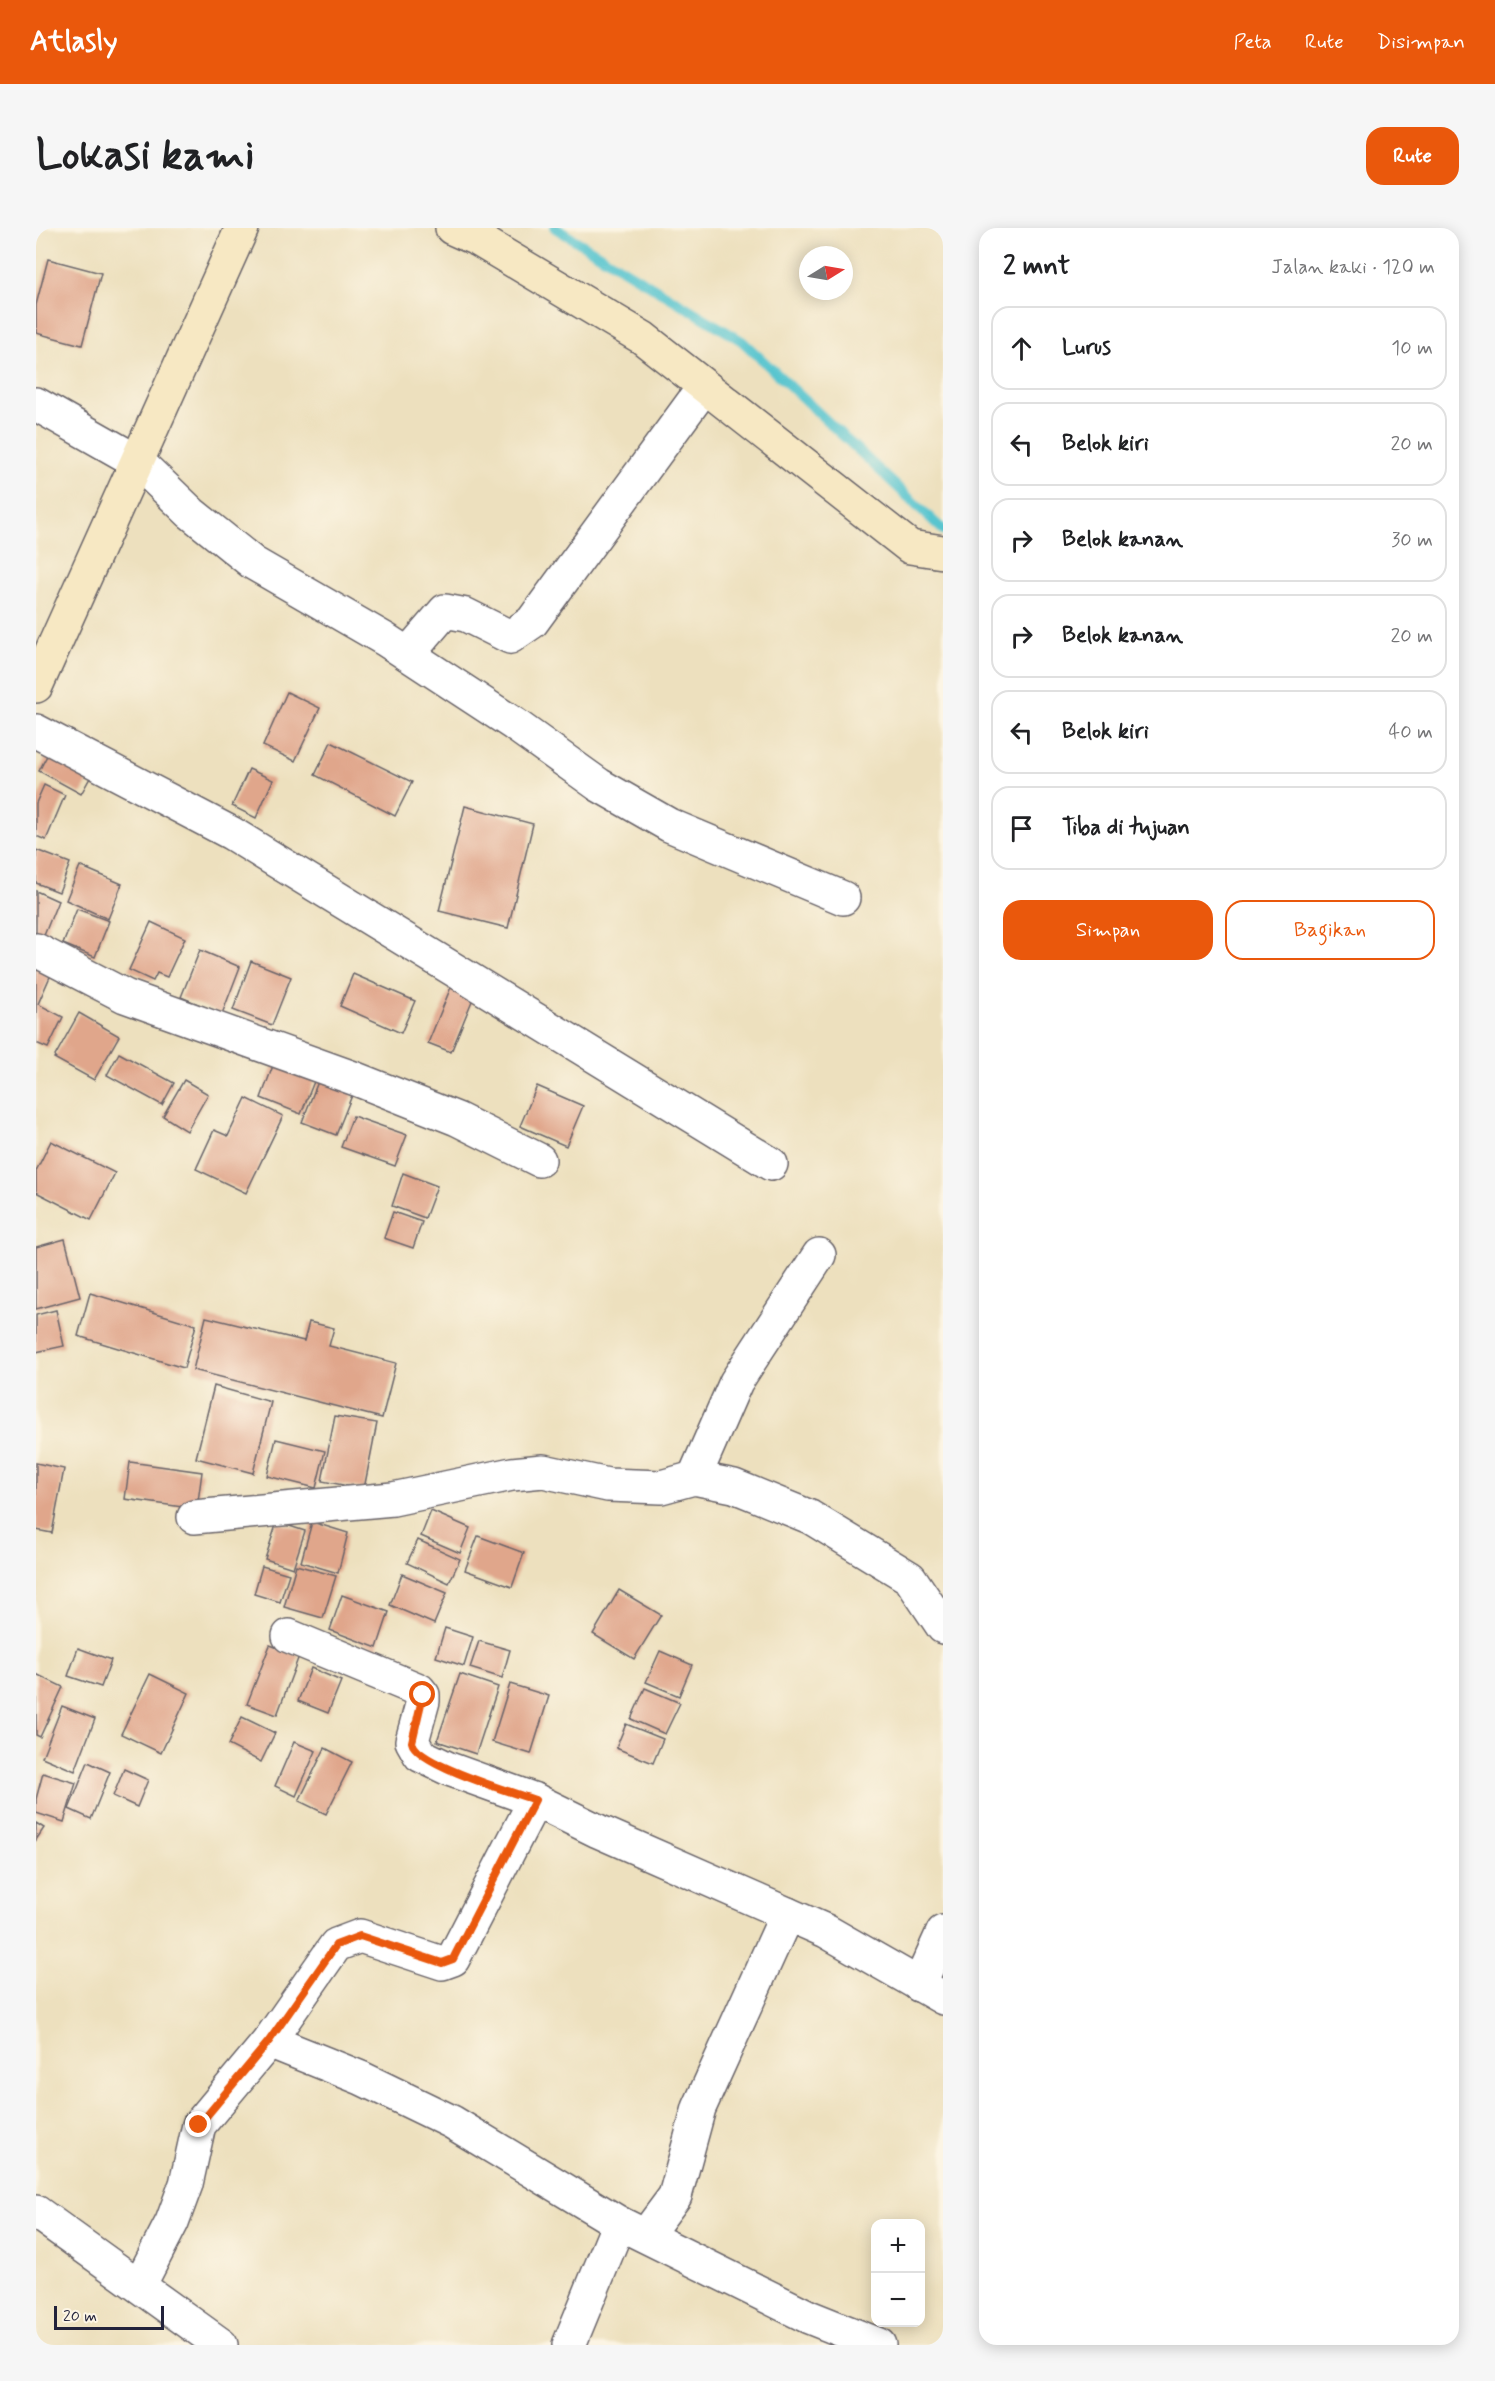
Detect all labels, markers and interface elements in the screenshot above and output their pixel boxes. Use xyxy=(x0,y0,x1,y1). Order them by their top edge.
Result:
text: Atlasly xyxy=(30,24,118,61)
text: Peta xyxy=(1234,28,1272,56)
text: Rute xyxy=(1305,28,1344,56)
text: Disimpan xyxy=(1377,28,1465,56)
button: Rute xyxy=(1366,127,1459,185)
text: Lokasi kami xyxy=(36,129,255,184)
north arrow xyxy=(799,246,853,300)
text: 2 mnt xyxy=(1003,250,1070,284)
text: Jalan kaki · 120 m xyxy=(1271,254,1435,281)
icon: ahead xyxy=(1005,332,1038,365)
text: Lurus xyxy=(1062,334,1111,362)
text: 10 m xyxy=(1391,335,1433,362)
icon: left xyxy=(1005,428,1038,461)
text: Belok kiri xyxy=(1062,430,1149,458)
text: 20 m xyxy=(1390,431,1433,458)
icon: right xyxy=(1005,524,1038,557)
text: Belok kanan xyxy=(1062,526,1183,554)
text: 30 m xyxy=(1391,527,1433,554)
icon: right xyxy=(1005,620,1038,653)
text: Belok kanan xyxy=(1062,622,1183,650)
text: 20 m xyxy=(1390,623,1433,650)
icon: left xyxy=(1005,716,1038,749)
text: Belok kiri xyxy=(1062,718,1149,746)
text: 40 m xyxy=(1389,719,1433,746)
icon: arrive xyxy=(1005,812,1038,845)
text: Tiba di tujuan xyxy=(1062,814,1190,842)
button: Simpan xyxy=(1003,900,1213,960)
button: Bagikan xyxy=(1225,900,1435,960)
route start xyxy=(409,1681,435,1707)
route end xyxy=(185,2111,211,2137)
map controls xyxy=(871,2219,925,2327)
button: + xyxy=(871,2219,925,2273)
button: − xyxy=(871,2273,925,2327)
scale bar xyxy=(54,2303,164,2330)
text: 20 m xyxy=(63,2306,97,2327)

